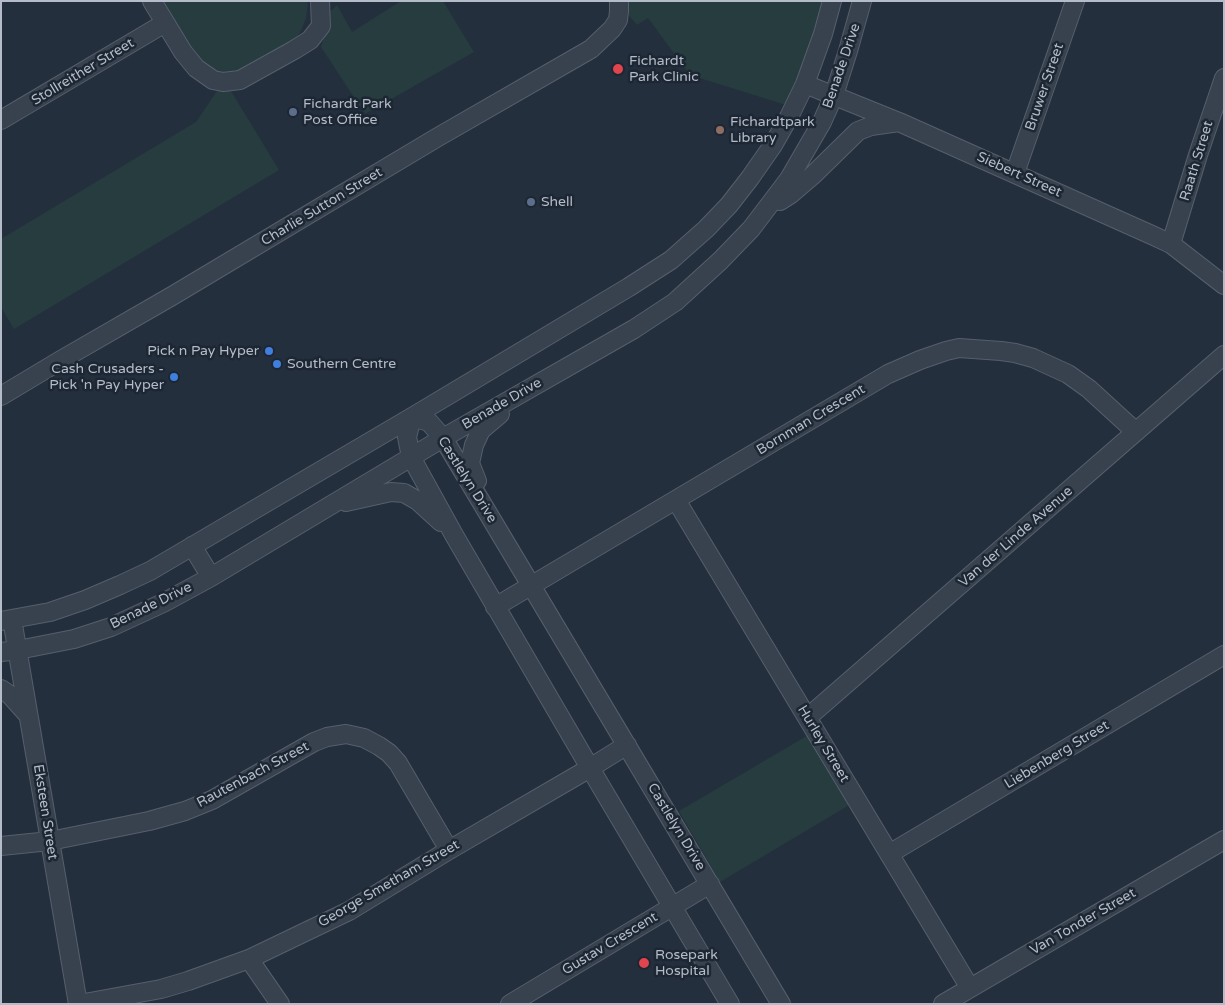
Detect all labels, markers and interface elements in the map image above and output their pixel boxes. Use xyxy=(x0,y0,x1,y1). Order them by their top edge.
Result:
street label: Benade Drive xyxy=(820,21,864,111)
street label: Stollreither Street xyxy=(29,35,137,109)
street label: Bruwer Street xyxy=(1022,41,1068,133)
place label: Fichardt Park Clinic xyxy=(629,53,699,85)
marker: Fichardt Park Clinic xyxy=(611,62,625,76)
place label: Fichardt Park Post Office xyxy=(303,96,392,128)
marker: Fichardt Park Post Office xyxy=(287,106,299,118)
place label: Fichardtpark Library xyxy=(730,114,815,146)
street label: Raath Street xyxy=(1177,119,1217,203)
marker: Fichardtpark Library xyxy=(714,124,726,136)
street label: Siebert Street xyxy=(974,149,1064,201)
street label: Charlie Sutton Street xyxy=(258,164,386,250)
place label: Shell xyxy=(541,194,573,210)
marker: Shell xyxy=(525,196,537,208)
place label: Pick n Pay Hyper xyxy=(147,343,259,359)
marker: Pick n Pay Hyper xyxy=(263,345,275,357)
place label: Southern Centre xyxy=(287,356,396,372)
marker: Southern Centre xyxy=(271,358,283,370)
place label: Cash Crusaders - Pick 'n Pay Hyper xyxy=(49,361,164,394)
marker: Cash Crusaders - Pick 'n Pay Hyper xyxy=(168,371,180,383)
street label: Benade Drive xyxy=(459,375,545,433)
street label: Bornman Crescent xyxy=(754,381,868,459)
street label: Castlelyn Drive xyxy=(434,434,500,526)
street label: Van der Linde Avenue xyxy=(956,483,1076,591)
street label: Benade Drive xyxy=(107,579,195,633)
street label: Hurley Street xyxy=(793,702,853,786)
street label: Liebenberg Street xyxy=(1002,717,1112,793)
street label: Rautenbach Street xyxy=(194,738,312,812)
street label: Eksteen Street xyxy=(29,763,61,861)
street label: Castlelyn Drive xyxy=(643,780,709,874)
street label: George Smetham Street xyxy=(315,837,463,931)
street label: Van Tonder Street xyxy=(1027,885,1139,959)
street label: Gustav Crescent xyxy=(559,909,661,979)
place label: Rosepark Hospital xyxy=(655,947,718,980)
marker: Rosepark Hospital xyxy=(637,956,651,970)

